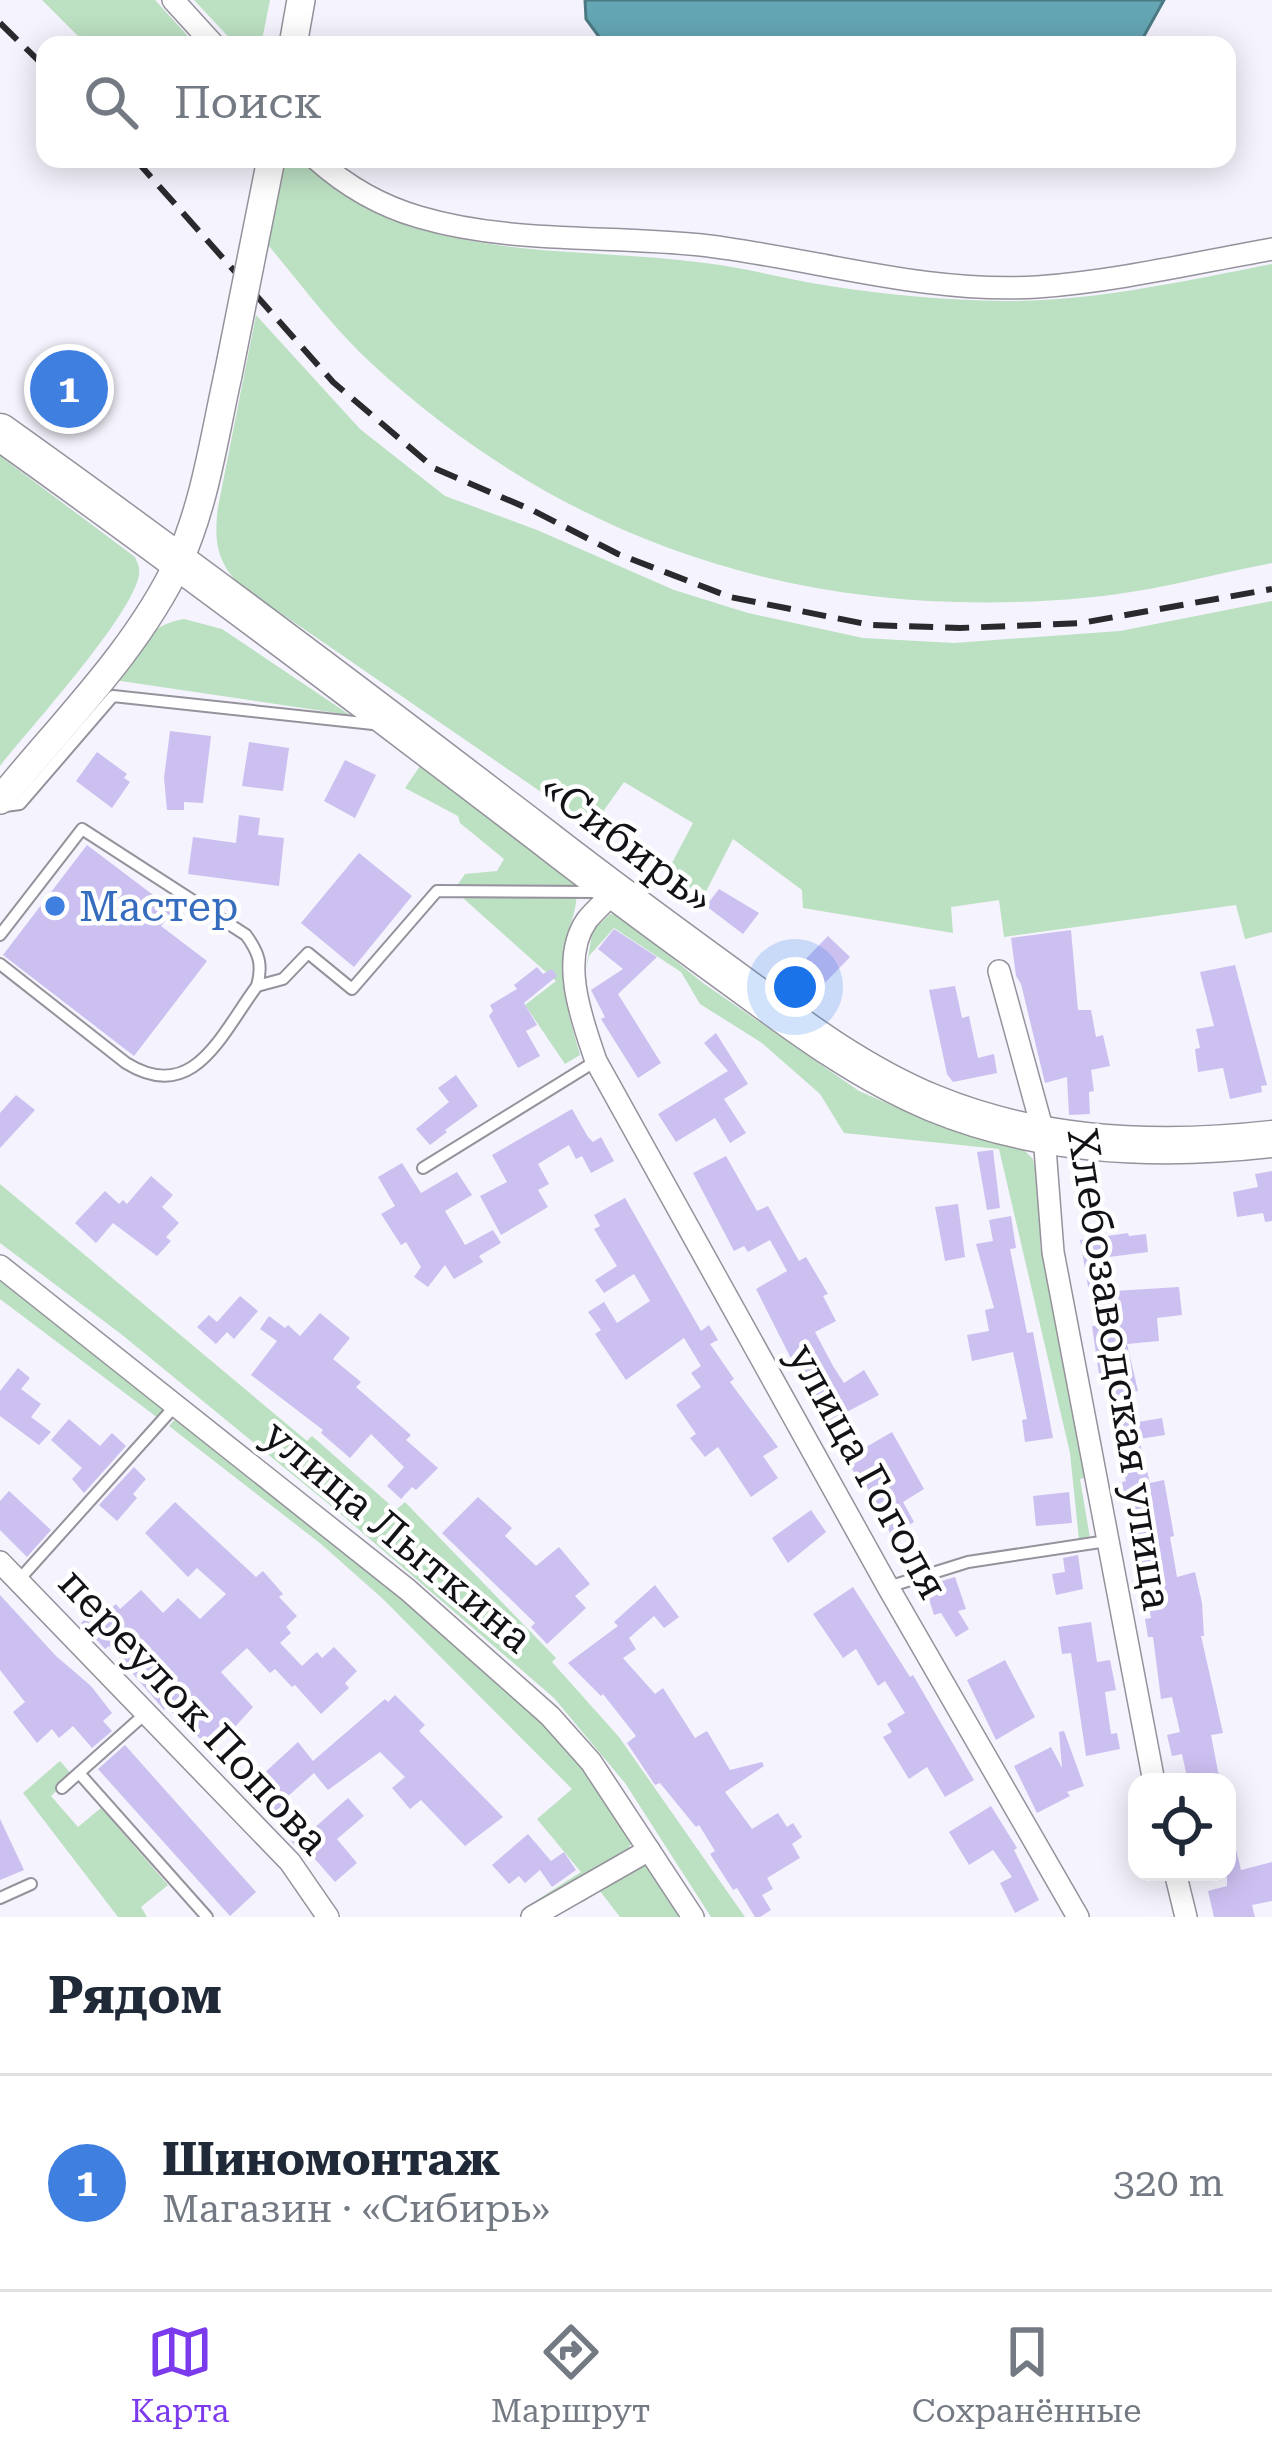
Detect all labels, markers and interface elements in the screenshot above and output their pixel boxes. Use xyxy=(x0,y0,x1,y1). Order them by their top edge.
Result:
search box xyxy=(36,36,1236,168)
icon: search xyxy=(78,69,144,135)
text: Поиск xyxy=(174,76,322,129)
pin: 1 xyxy=(30,344,108,434)
street label: «Сибирь» xyxy=(531,762,723,924)
place label: Мастер xyxy=(79,882,238,931)
marker: Мастер xyxy=(42,893,68,919)
your location xyxy=(765,957,825,1017)
street label: Хлебозаводская улица xyxy=(1058,1125,1182,1613)
street label: улица Гоголя xyxy=(778,1335,958,1607)
street label: улица Лыткина xyxy=(254,1410,542,1663)
street label: переулок Попова xyxy=(49,1558,339,1864)
map controls xyxy=(1128,1773,1236,1881)
button: locate xyxy=(1128,1773,1236,1881)
text: Рядом xyxy=(48,1966,222,2025)
text: Шиномонтаж xyxy=(162,2133,500,2186)
text: 1 xyxy=(76,2160,98,2206)
text: 320 m xyxy=(1113,2160,1224,2206)
text: Магазин · «Сибирь» xyxy=(162,2186,550,2232)
tab: Карта xyxy=(131,2319,229,2430)
tab: Маршрут xyxy=(491,2319,650,2430)
tab: Сохранённые xyxy=(912,2319,1141,2430)

